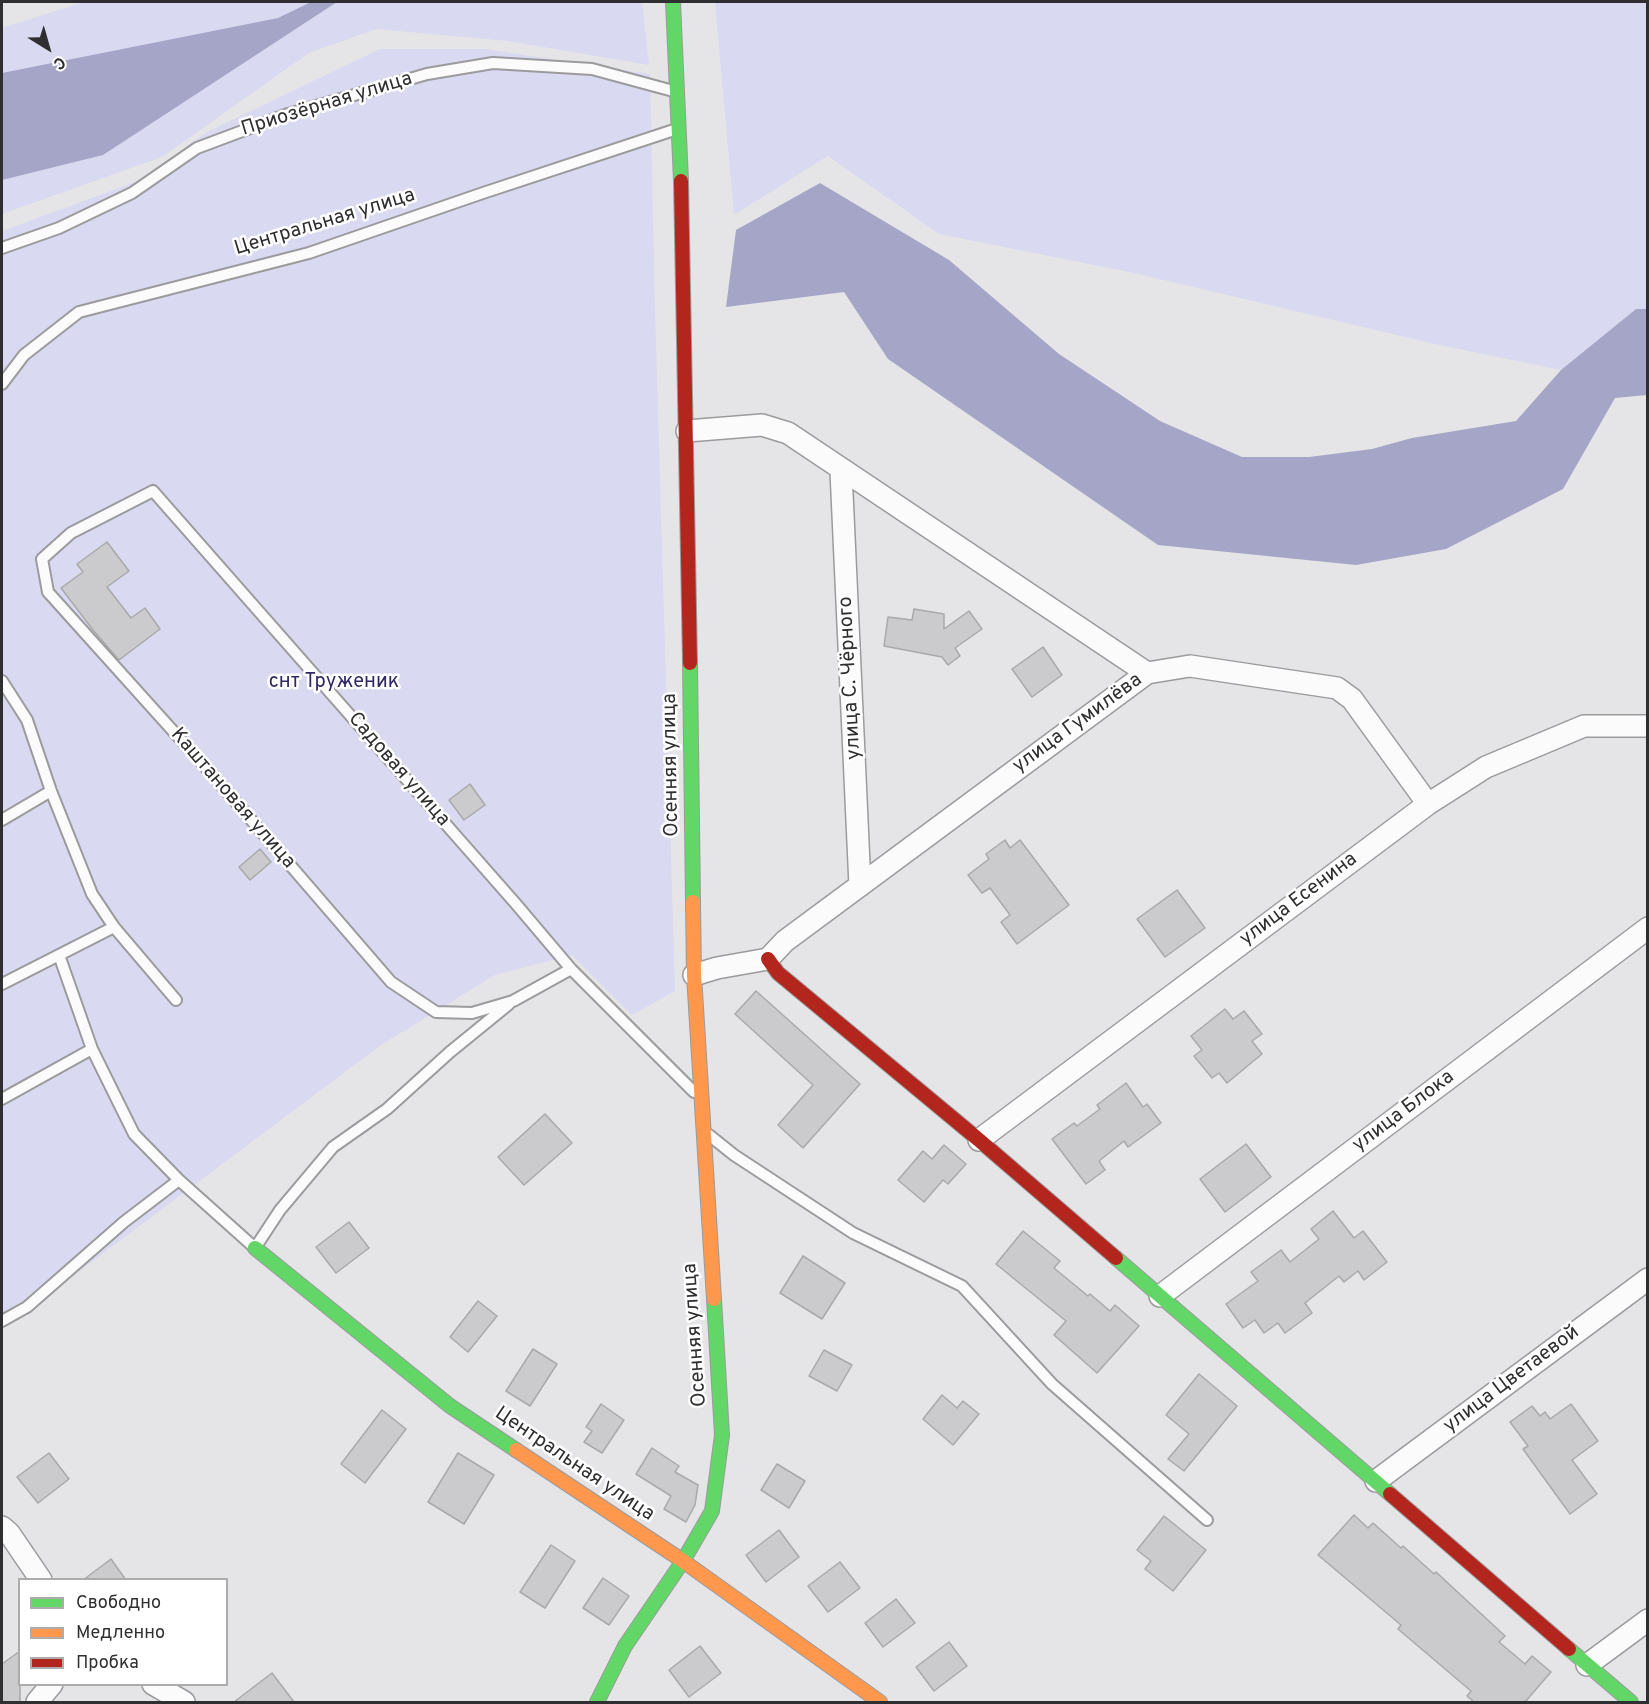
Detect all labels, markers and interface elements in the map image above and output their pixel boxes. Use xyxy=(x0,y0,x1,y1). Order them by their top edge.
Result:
north arrow xyxy=(18,18,78,78)
text: С xyxy=(49,51,69,73)
street label: Приозёрная улица xyxy=(239,68,415,142)
street label: Центральная улица xyxy=(232,184,418,262)
street label: улица С. Чёрного xyxy=(835,596,867,760)
street label: улица Гумилёва xyxy=(1009,669,1147,779)
park label: снт Труженик xyxy=(269,671,399,695)
street label: Осенняя улица xyxy=(659,693,685,837)
street label: Садовая улица xyxy=(342,708,454,832)
street label: Каштановая улица xyxy=(164,724,300,874)
street label: улица Есенина xyxy=(1236,848,1362,952)
street label: улица Блока xyxy=(1348,1066,1460,1158)
street label: Осенняя улица xyxy=(679,1263,713,1407)
street label: улица Цветаевой xyxy=(1439,1321,1585,1439)
street label: Центральная улица xyxy=(490,1403,658,1527)
legend xyxy=(18,1578,228,1686)
text: Свободно xyxy=(76,1592,161,1615)
text: Медленно xyxy=(76,1622,165,1645)
text: Пробка xyxy=(76,1652,139,1675)

